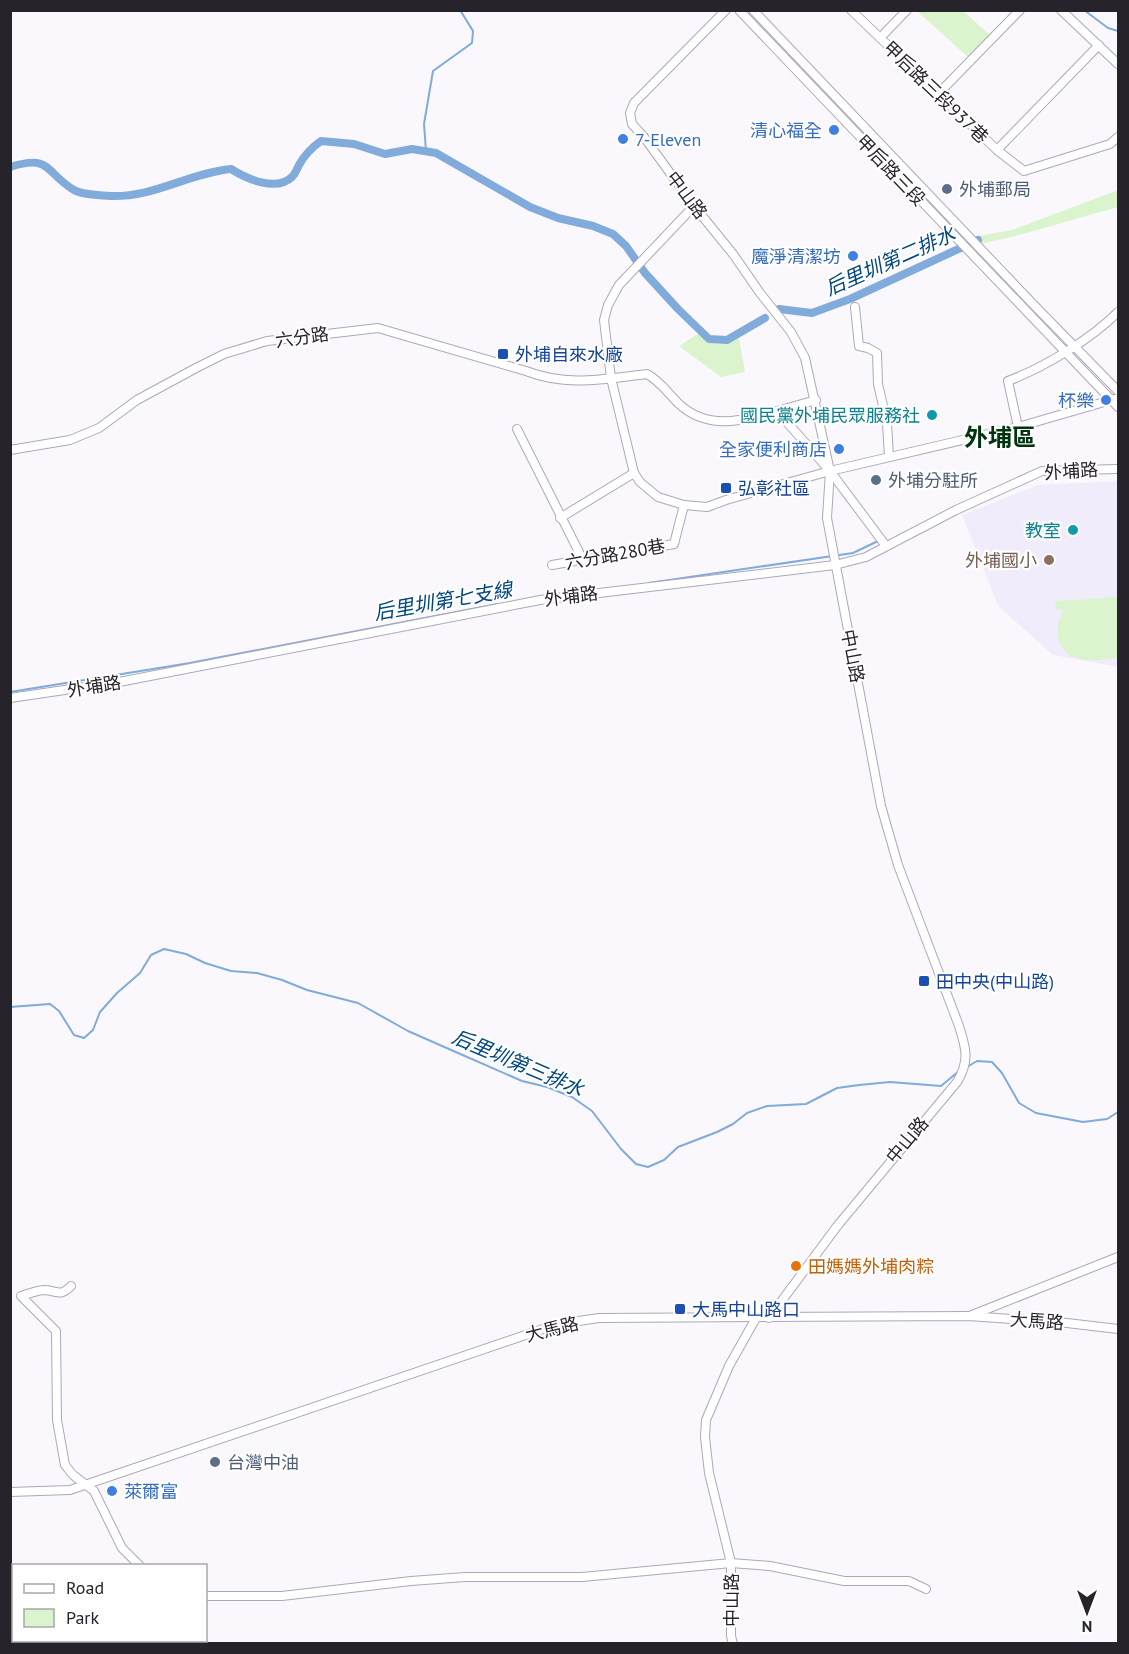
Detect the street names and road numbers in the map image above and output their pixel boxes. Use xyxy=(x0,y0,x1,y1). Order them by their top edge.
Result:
street label: 甲后路三段937巷 xyxy=(879,36,993,148)
street label: 甲后路三段 xyxy=(851,130,931,210)
street label: 中山路 xyxy=(662,167,712,223)
street label: 六分路 xyxy=(274,322,330,352)
street label: 外埔路 xyxy=(1043,458,1099,484)
street label: 六分路280巷 xyxy=(563,534,667,574)
street label: 外埔路 xyxy=(543,581,599,611)
street label: 中山路 xyxy=(837,627,869,685)
street label: 外埔路 xyxy=(66,670,122,702)
street label: 中山路 xyxy=(881,1112,933,1168)
street label: 大馬路 xyxy=(1009,1308,1065,1334)
street label: 大馬路 xyxy=(523,1311,581,1347)
street label: 中山路 xyxy=(720,1573,743,1627)

